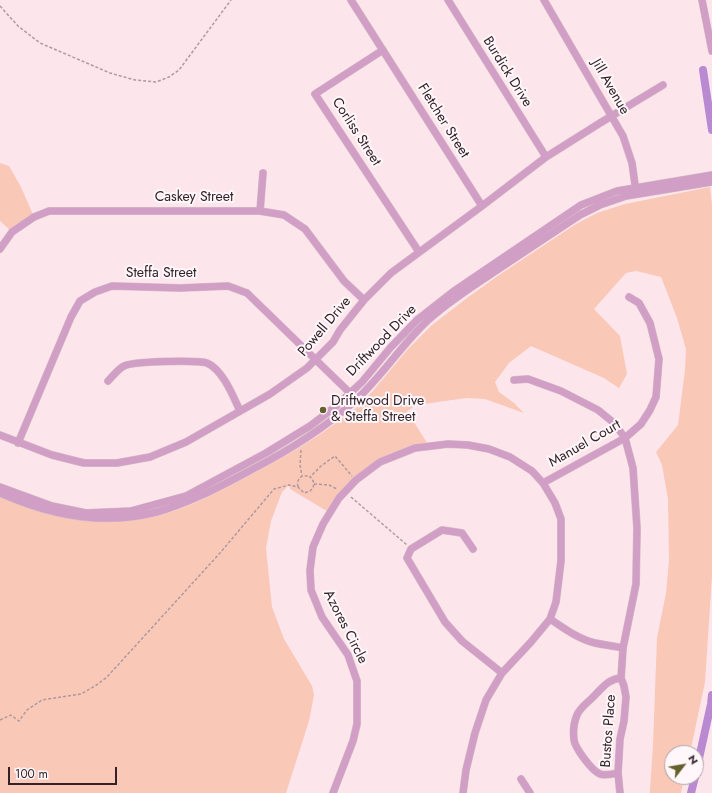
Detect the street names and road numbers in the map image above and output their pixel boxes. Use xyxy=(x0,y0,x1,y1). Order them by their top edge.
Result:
street label: Burdick Drive xyxy=(479,34,535,110)
street label: Jill Avenue xyxy=(587,56,633,118)
street label: Fletcher Street xyxy=(414,81,472,161)
street label: Corliss Street xyxy=(328,95,384,169)
street label: Caskey Street xyxy=(155,190,233,206)
street label: Steffa Street xyxy=(126,266,196,282)
street label: Powell Drive xyxy=(295,294,355,360)
street label: Driftwood Drive xyxy=(344,302,420,380)
street label: Manuel Court xyxy=(546,417,624,471)
street label: Azores Circle xyxy=(319,587,371,667)
street label: Bustos Place xyxy=(598,694,620,768)

